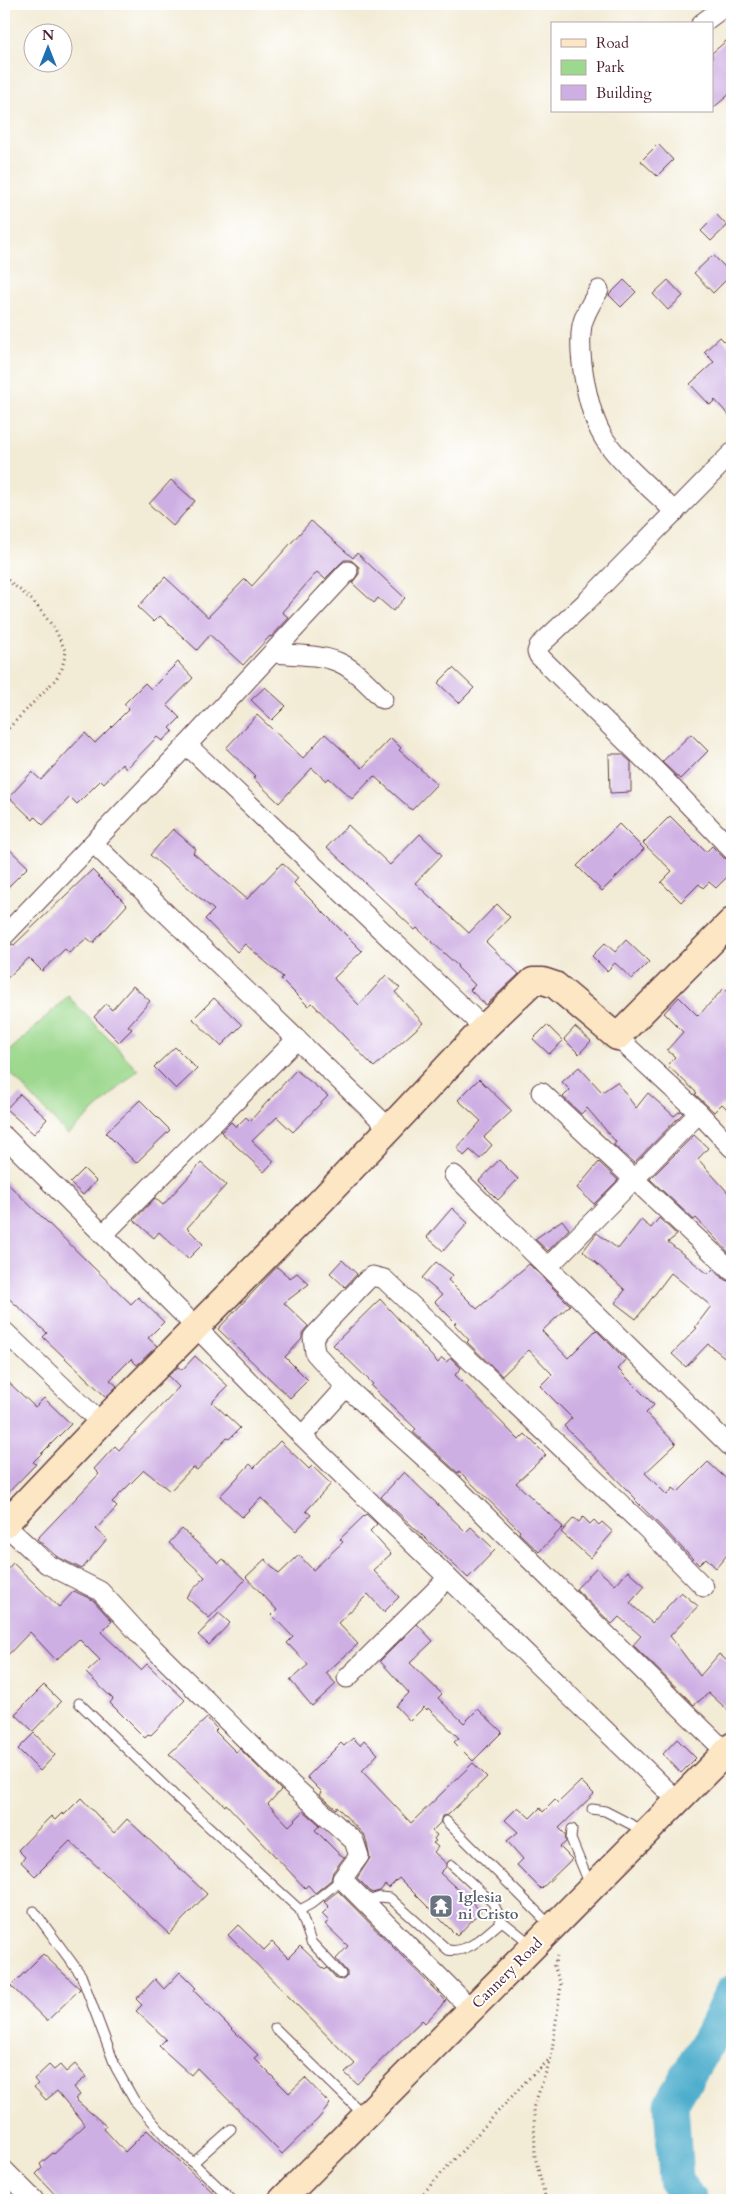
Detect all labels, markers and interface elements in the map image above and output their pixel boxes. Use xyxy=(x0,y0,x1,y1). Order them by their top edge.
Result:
north arrow xyxy=(22,22,72,72)
legend xyxy=(551,22,714,112)
text: N xyxy=(42,26,54,45)
text: Road xyxy=(596,33,629,53)
text: Park xyxy=(596,57,625,77)
text: Building xyxy=(596,83,652,103)
place label: Iglesia ni Cristo xyxy=(458,1887,519,1924)
temple icon: Iglesia ni Cristo xyxy=(428,1893,454,1919)
street label: Cannery Road xyxy=(467,1933,547,2013)

